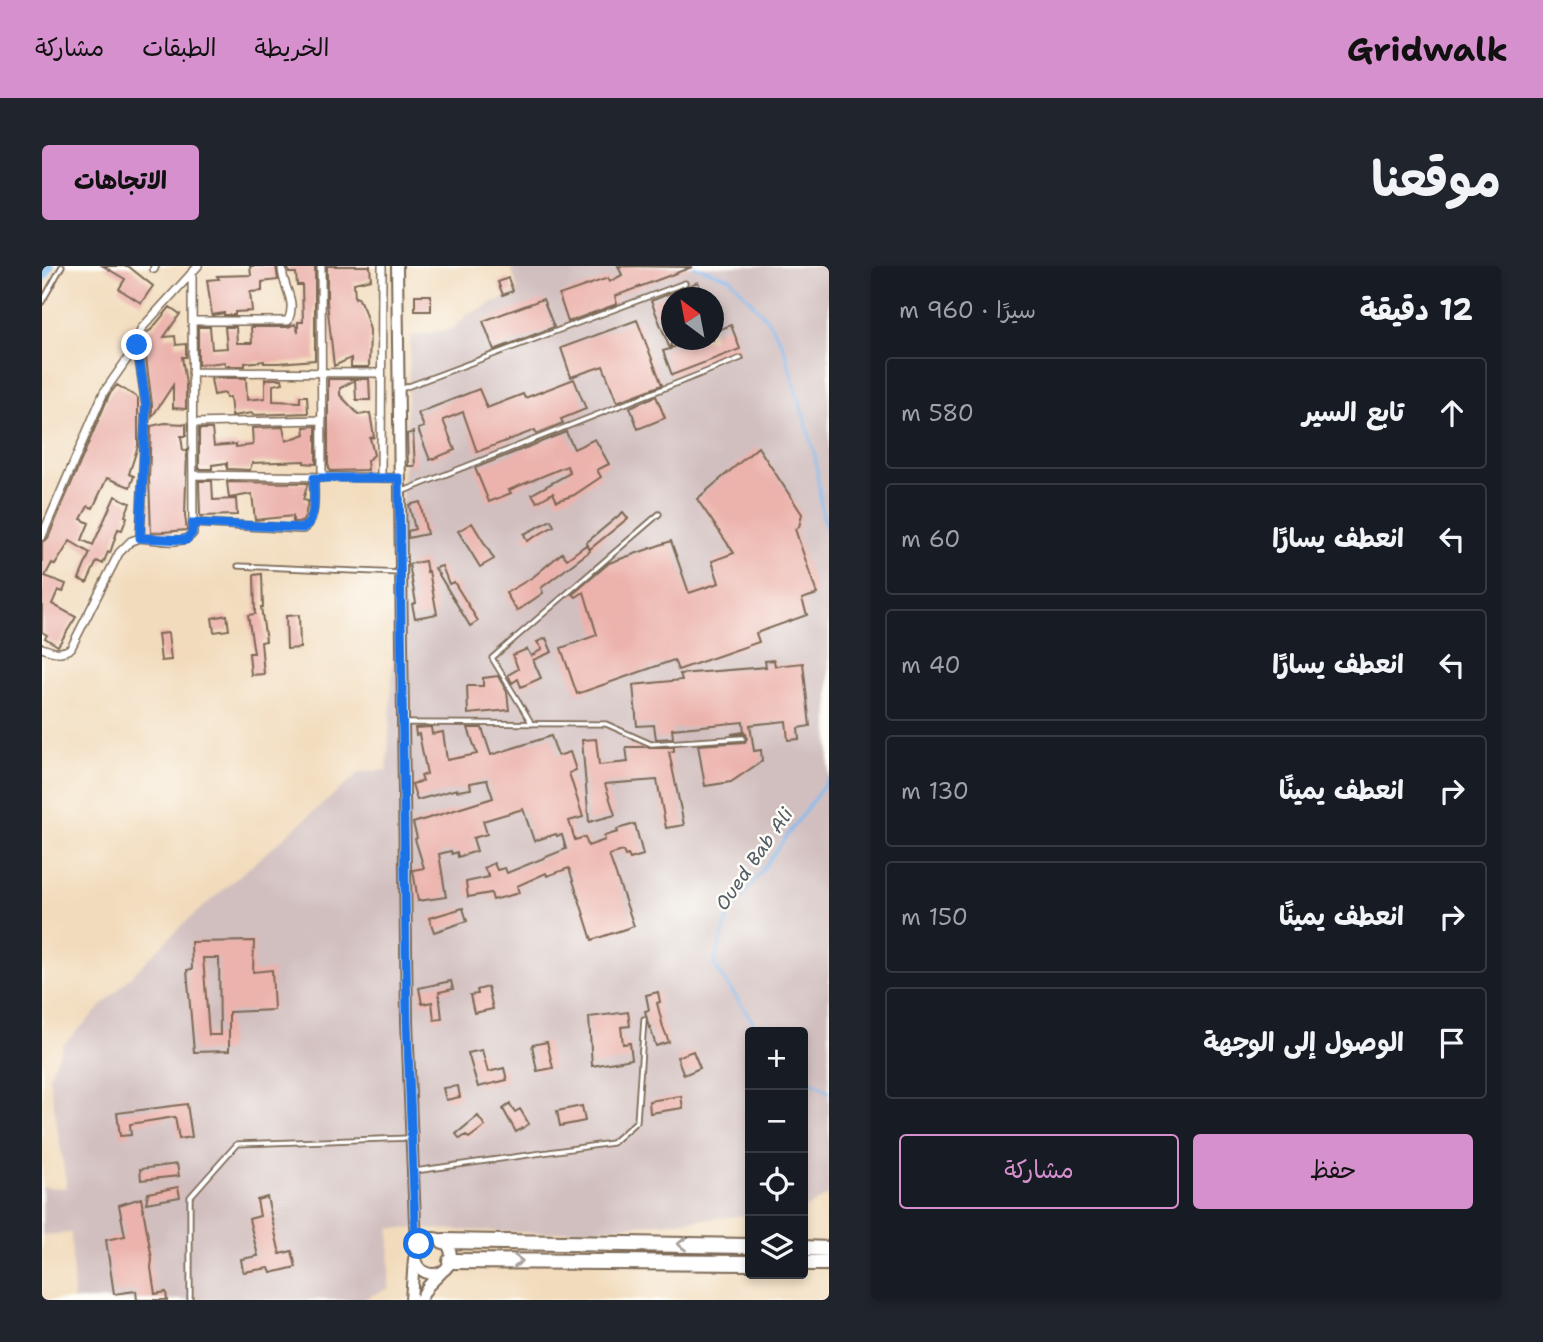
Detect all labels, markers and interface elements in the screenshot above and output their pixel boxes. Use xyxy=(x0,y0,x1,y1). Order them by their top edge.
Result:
text: Gridwalk xyxy=(1347,27,1508,72)
text: مشاركة xyxy=(35,32,104,64)
text: الطبقات xyxy=(142,32,217,64)
text: الخريطة xyxy=(255,32,329,64)
button: الاتجاهات xyxy=(42,145,199,220)
text: موقعنا xyxy=(1371,146,1501,212)
north arrow xyxy=(661,287,724,350)
text: 12 دقيقة xyxy=(1360,289,1473,330)
text: سيرًا · 960 m xyxy=(899,295,1036,325)
route end xyxy=(121,329,152,360)
text: تابع السير xyxy=(1302,394,1404,429)
icon: ahead xyxy=(1433,394,1471,432)
text: 580 m xyxy=(901,398,974,428)
text: انعطف يسارًا xyxy=(1272,520,1404,555)
icon: left xyxy=(1433,520,1471,558)
text: 60 m xyxy=(901,524,960,554)
text: انعطف يسارًا xyxy=(1272,646,1404,681)
icon: left xyxy=(1433,646,1471,684)
text: 40 m xyxy=(901,650,961,680)
text: انعطف يمينًا xyxy=(1279,772,1404,807)
icon: right xyxy=(1433,772,1471,810)
text: 130 m xyxy=(901,776,969,806)
water label: Oued Bab Ali xyxy=(709,802,799,915)
text: انعطف يمينًا xyxy=(1279,898,1404,933)
icon: right xyxy=(1433,898,1471,936)
text: 150 m xyxy=(901,902,968,932)
text: الوصول إلى الوجهة xyxy=(1203,1024,1404,1059)
icon: arrive xyxy=(1433,1024,1471,1062)
map controls xyxy=(745,1027,808,1279)
button: + xyxy=(745,1027,808,1090)
button: − xyxy=(745,1090,808,1153)
button: مشاركة xyxy=(899,1134,1179,1209)
button: حفظ xyxy=(1193,1134,1473,1209)
button: locate xyxy=(745,1153,808,1216)
button: layers xyxy=(745,1216,808,1279)
route start xyxy=(403,1228,434,1259)
one-way arrow xyxy=(676,1236,687,1252)
one-way arrow xyxy=(514,1253,524,1269)

